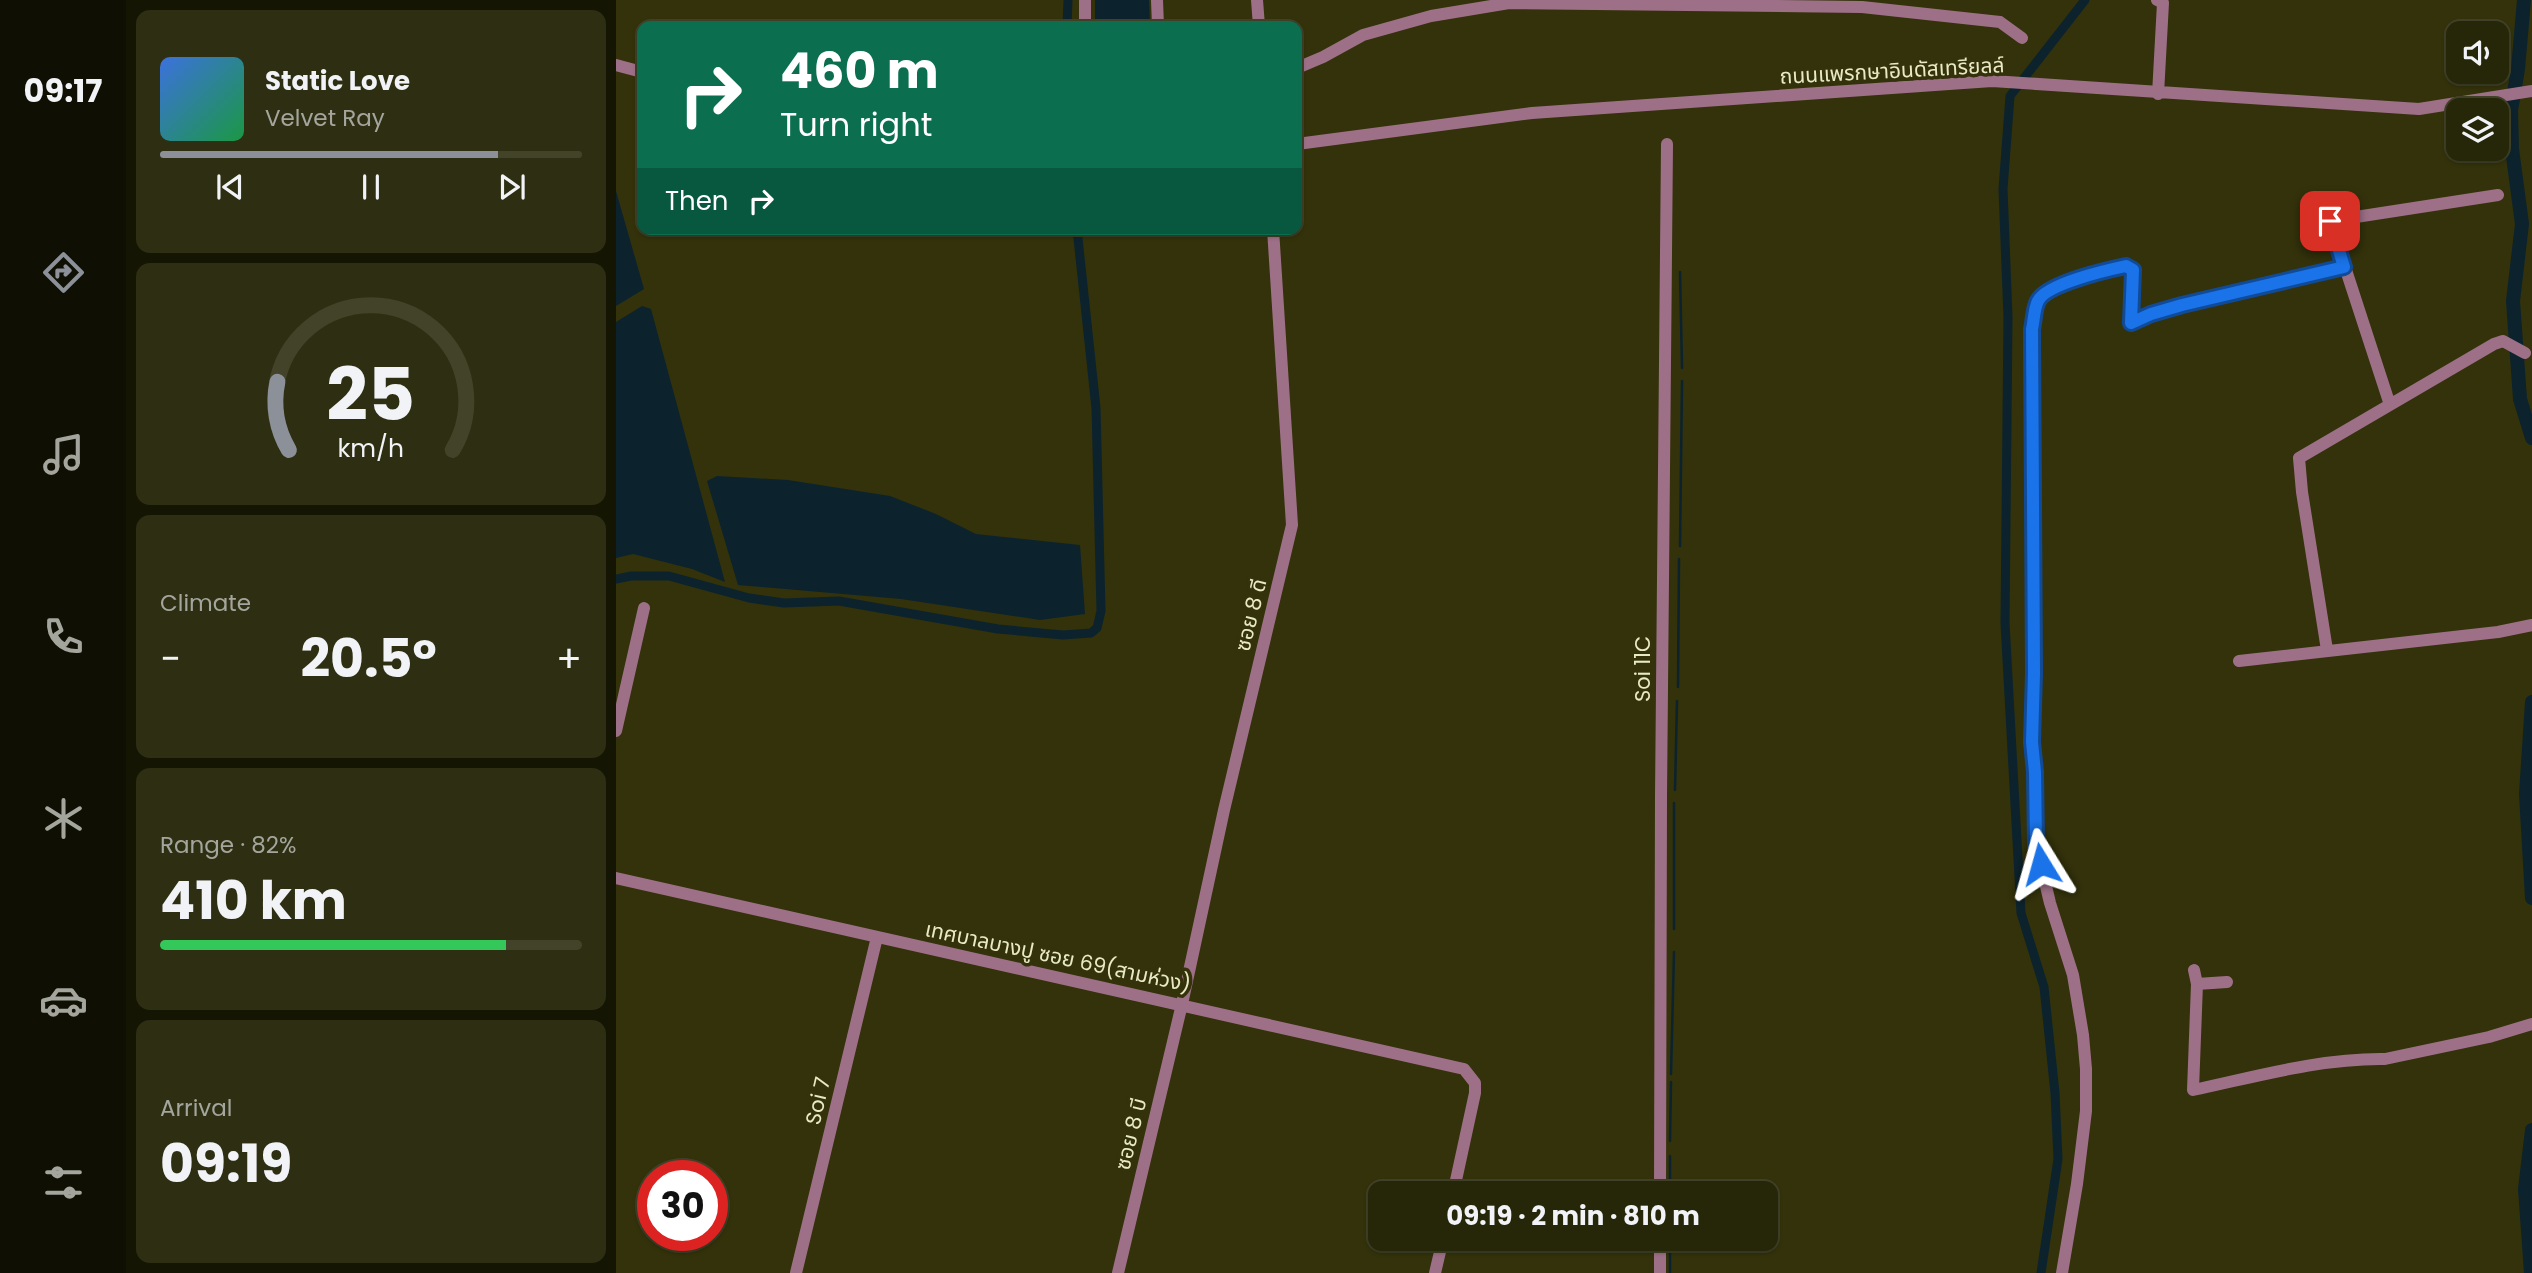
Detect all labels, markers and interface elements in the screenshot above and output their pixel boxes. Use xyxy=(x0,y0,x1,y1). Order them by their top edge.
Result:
map controls xyxy=(2446,21,2509,161)
button: sound xyxy=(2446,21,2509,84)
text: 460 m xyxy=(780,37,939,105)
icon: right xyxy=(665,49,756,140)
street label: ถนนแพรกษาอินดัสเทรียลล์ xyxy=(1779,50,2005,91)
text: Static Love xyxy=(265,63,410,99)
text: 09:17 xyxy=(24,68,102,113)
button: layers xyxy=(2446,98,2509,161)
text: Velvet Ray xyxy=(265,102,385,134)
text: Turn right xyxy=(780,102,932,147)
icon: previous xyxy=(211,168,249,206)
icon: pause xyxy=(352,168,390,206)
icon: next xyxy=(493,168,531,206)
icon: right xyxy=(742,182,780,220)
text: Then xyxy=(665,183,728,219)
pin xyxy=(2300,191,2360,251)
icon: arrive xyxy=(2311,202,2349,240)
icon: directions xyxy=(39,248,88,297)
text: 25 xyxy=(327,344,415,445)
icon: music xyxy=(39,430,88,479)
text: km/h xyxy=(338,431,404,466)
street label: ซอย 8 ดี xyxy=(1228,576,1273,654)
text: Climate xyxy=(160,587,251,619)
icon: phone xyxy=(39,612,88,661)
text: 20.5° xyxy=(300,622,437,695)
text: − xyxy=(160,632,181,685)
text: + xyxy=(556,632,582,685)
street label: Soi 11C xyxy=(1628,636,1657,702)
icon: climate xyxy=(39,794,88,843)
position arrow xyxy=(2004,827,2078,901)
text: Range · 82% xyxy=(160,829,296,861)
text: 410 km xyxy=(160,864,347,937)
street label: เทศบาลบางปู ซอย 69(สามห่วง) xyxy=(923,914,1194,999)
icon: car xyxy=(39,976,88,1025)
street label: Soi 7 xyxy=(798,1074,837,1128)
text: Arrival xyxy=(160,1092,232,1124)
street label: ซอย 8 บี xyxy=(1108,1095,1153,1173)
text: 09:19 xyxy=(160,1127,292,1200)
icon: filters xyxy=(39,1158,88,1207)
speed limit sign: 30 xyxy=(637,1160,728,1251)
text: 09:19 · 2 min · 810 m xyxy=(1446,1198,1700,1234)

